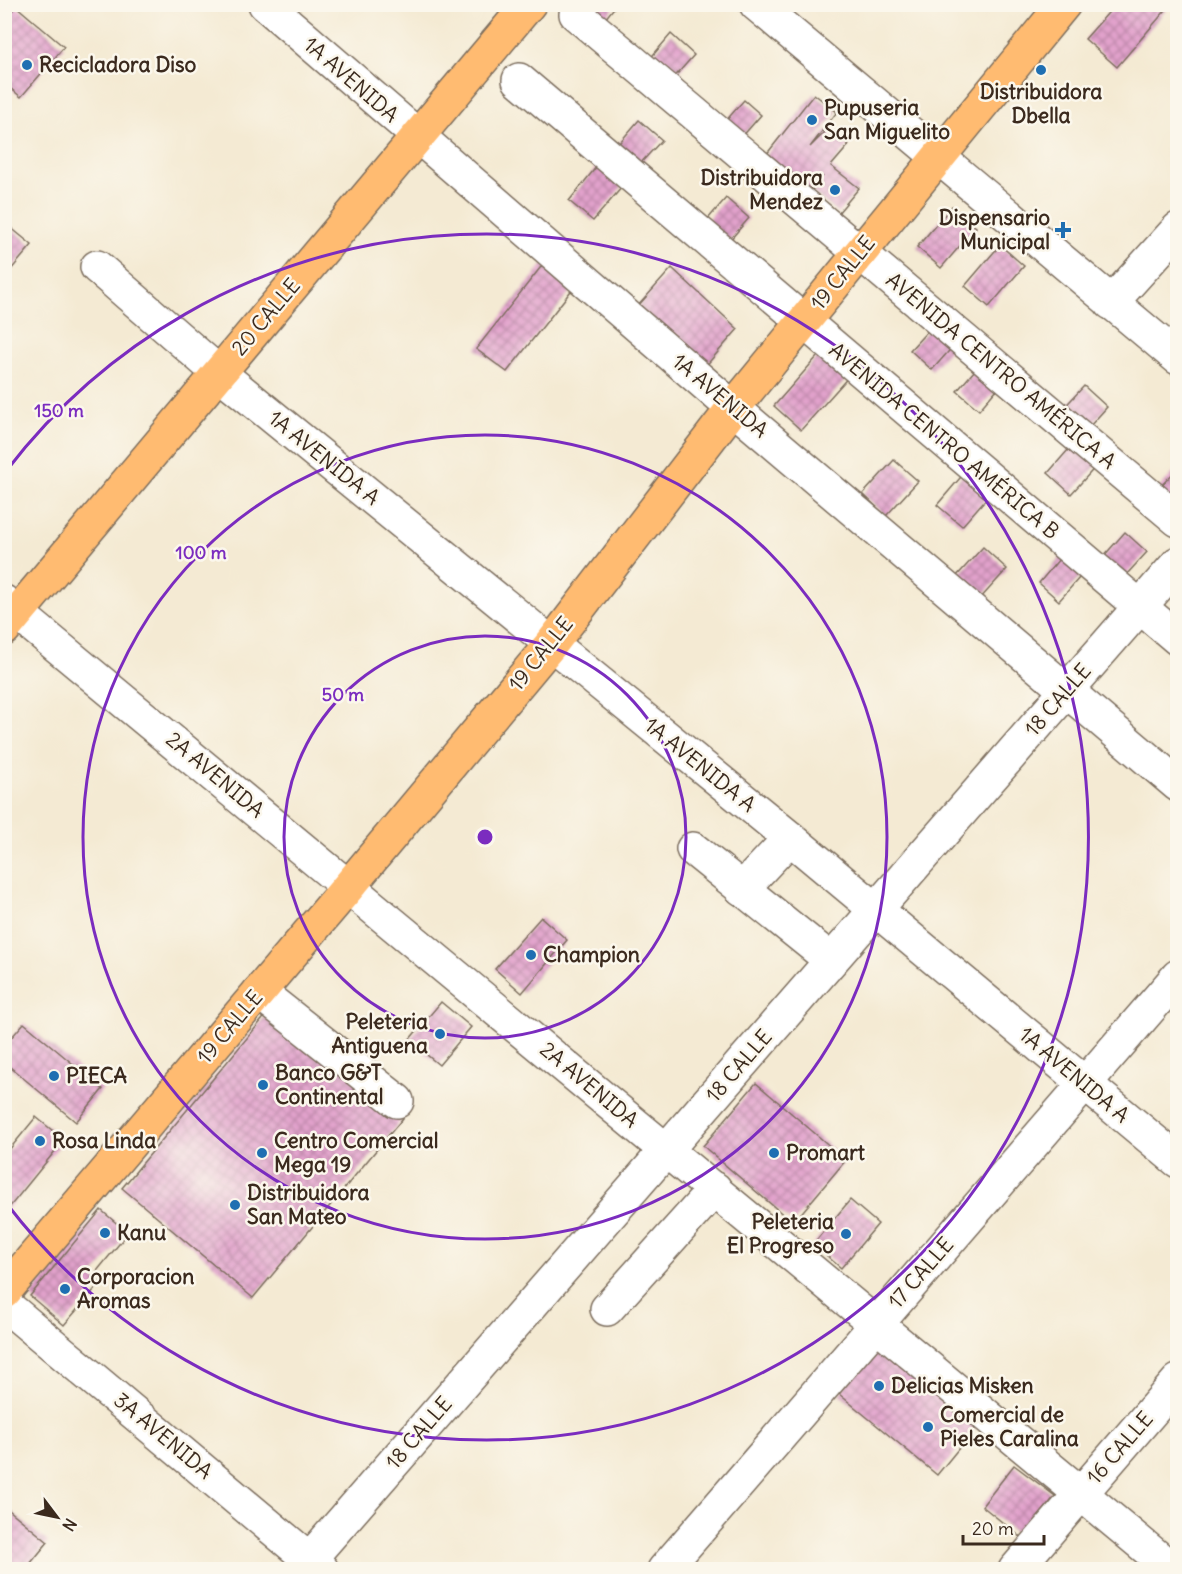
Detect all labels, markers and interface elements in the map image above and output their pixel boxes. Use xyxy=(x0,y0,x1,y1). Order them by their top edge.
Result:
street label: 1A AVENIDA xyxy=(298,31,404,128)
place label: Recicladora Diso xyxy=(39,51,197,78)
marker: Recicladora Diso xyxy=(20,58,34,72)
marker: Distribuidora Dbella xyxy=(1034,63,1048,77)
place label: Distribuidora Dbella xyxy=(980,78,1102,129)
place label: Pupuseria San Miguelito xyxy=(824,94,950,145)
marker: Pupuseria San Miguelito xyxy=(805,113,819,127)
place label: Distribuidora Mendez xyxy=(700,164,823,215)
marker: Distribuidora Mendez xyxy=(828,183,842,197)
place label: Dispensario Municipal xyxy=(939,204,1050,255)
marker: Dispensario Municipal xyxy=(1054,221,1072,239)
street label: 19 CALLE xyxy=(804,230,881,315)
street label: AVENIDA CENTRO AMÉRICA A xyxy=(881,266,1122,475)
street label: 20 CALLE xyxy=(225,272,306,361)
street label: AVENIDA CENTRO AMÉRICA B xyxy=(824,336,1065,545)
street label: 1A AVENIDA xyxy=(667,348,774,444)
text: 150 m xyxy=(34,399,84,422)
street label: 1A AVENIDA A xyxy=(263,404,386,511)
text: 100 m xyxy=(176,541,227,564)
street label: 19 CALLE xyxy=(502,611,579,696)
street label: 18 CALLE xyxy=(1019,658,1097,742)
text: 50 m xyxy=(322,683,364,706)
street label: 1A AVENIDA A xyxy=(639,711,762,818)
street label: 2A AVENIDA xyxy=(161,726,270,824)
centre of rings xyxy=(475,827,495,847)
place label: Champion xyxy=(543,941,640,968)
marker: Champion xyxy=(524,948,538,962)
street label: 19 CALLE xyxy=(191,984,268,1069)
place label: Peleteria Antiguena xyxy=(331,1008,428,1059)
street label: 1A AVENIDA A xyxy=(1014,1021,1135,1129)
street label: 18 CALLE xyxy=(700,1024,778,1108)
marker: Peleteria Antiguena xyxy=(433,1027,447,1041)
street label: 2A AVENIDA xyxy=(535,1036,644,1134)
place label: Banco G&T Continental xyxy=(275,1059,383,1110)
place label: PIECA xyxy=(66,1062,128,1089)
marker: PIECA xyxy=(47,1069,61,1083)
marker: Banco G&T Continental xyxy=(256,1078,270,1092)
place label: Rosa Linda xyxy=(52,1127,156,1154)
place label: Centro Comercial Mega 19 xyxy=(274,1127,438,1178)
marker: Rosa Linda xyxy=(33,1134,47,1148)
place label: Promart xyxy=(786,1139,866,1166)
marker: Centro Comercial Mega 19 xyxy=(255,1146,269,1160)
marker: Promart xyxy=(767,1146,781,1160)
place label: Distribuidora San Mateo xyxy=(247,1179,370,1230)
marker: Distribuidora San Mateo xyxy=(228,1198,242,1212)
place label: Peleteria El Progreso xyxy=(727,1208,834,1259)
place label: Kanu xyxy=(117,1219,166,1246)
marker: Kanu xyxy=(98,1226,112,1240)
marker: Peleteria El Progreso xyxy=(839,1227,853,1241)
street label: 17 CALLE xyxy=(882,1231,959,1314)
place label: Corporacion Aromas xyxy=(77,1263,194,1314)
marker: Corporacion Aromas xyxy=(58,1282,72,1296)
place label: Delicias Misken xyxy=(891,1372,1034,1399)
marker: Delicias Misken xyxy=(872,1379,886,1393)
street label: 3A AVENIDA xyxy=(108,1386,218,1485)
street label: 18 CALLE xyxy=(380,1391,458,1475)
place label: Comercial de Pieles Caralina xyxy=(940,1401,1079,1452)
street label: 16 CALLE xyxy=(1081,1406,1159,1490)
marker: Comercial de Pieles Caralina xyxy=(921,1420,935,1434)
north arrow xyxy=(27,1487,87,1547)
scale bar xyxy=(963,1508,1044,1546)
text: N xyxy=(58,1515,81,1535)
text: 20 m xyxy=(972,1517,1014,1540)

